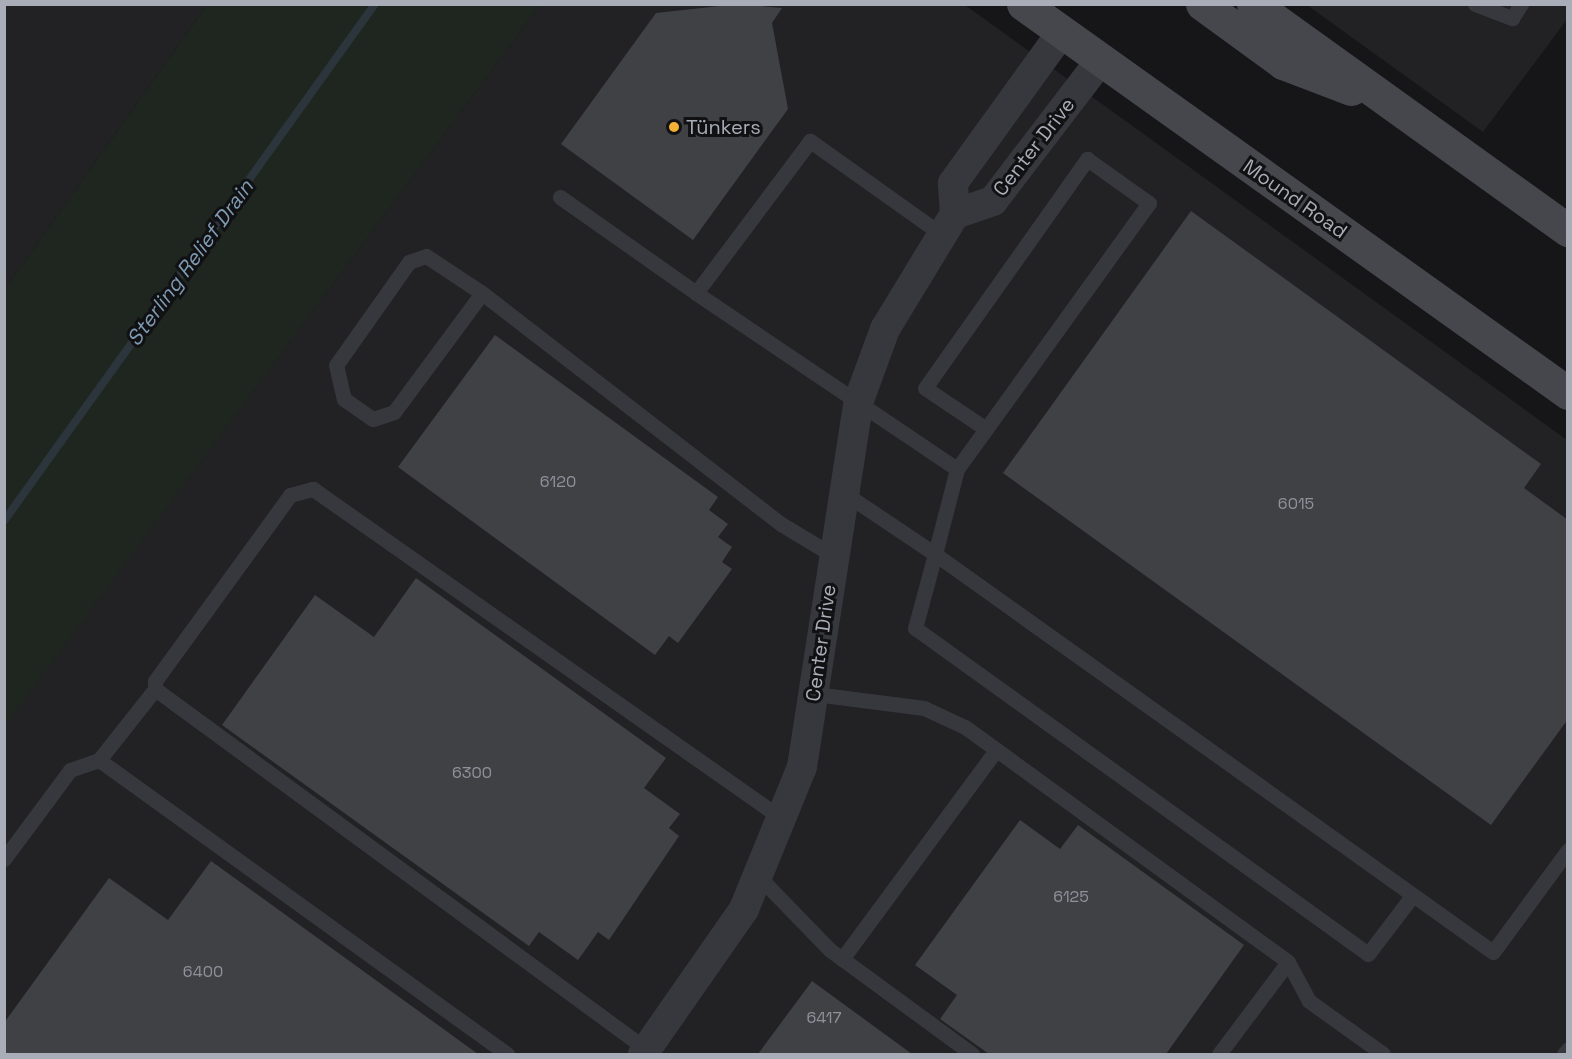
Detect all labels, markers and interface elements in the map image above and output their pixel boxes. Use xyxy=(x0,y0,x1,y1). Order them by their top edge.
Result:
street label: Center Drive xyxy=(988,93,1080,201)
place label: Tünkers xyxy=(686,115,761,139)
marker: Tünkers xyxy=(667,120,681,134)
street label: Mound Road xyxy=(1238,154,1352,244)
water label: Sterling Relief Drain xyxy=(121,175,259,351)
house number: 6120 xyxy=(540,472,576,492)
house number: 6015 xyxy=(1278,494,1314,514)
street label: Center Drive xyxy=(801,583,841,703)
house number: 6300 xyxy=(452,763,492,783)
house number: 6125 xyxy=(1053,887,1089,907)
house number: 6400 xyxy=(183,962,223,982)
house number: 6417 xyxy=(806,1008,842,1028)

